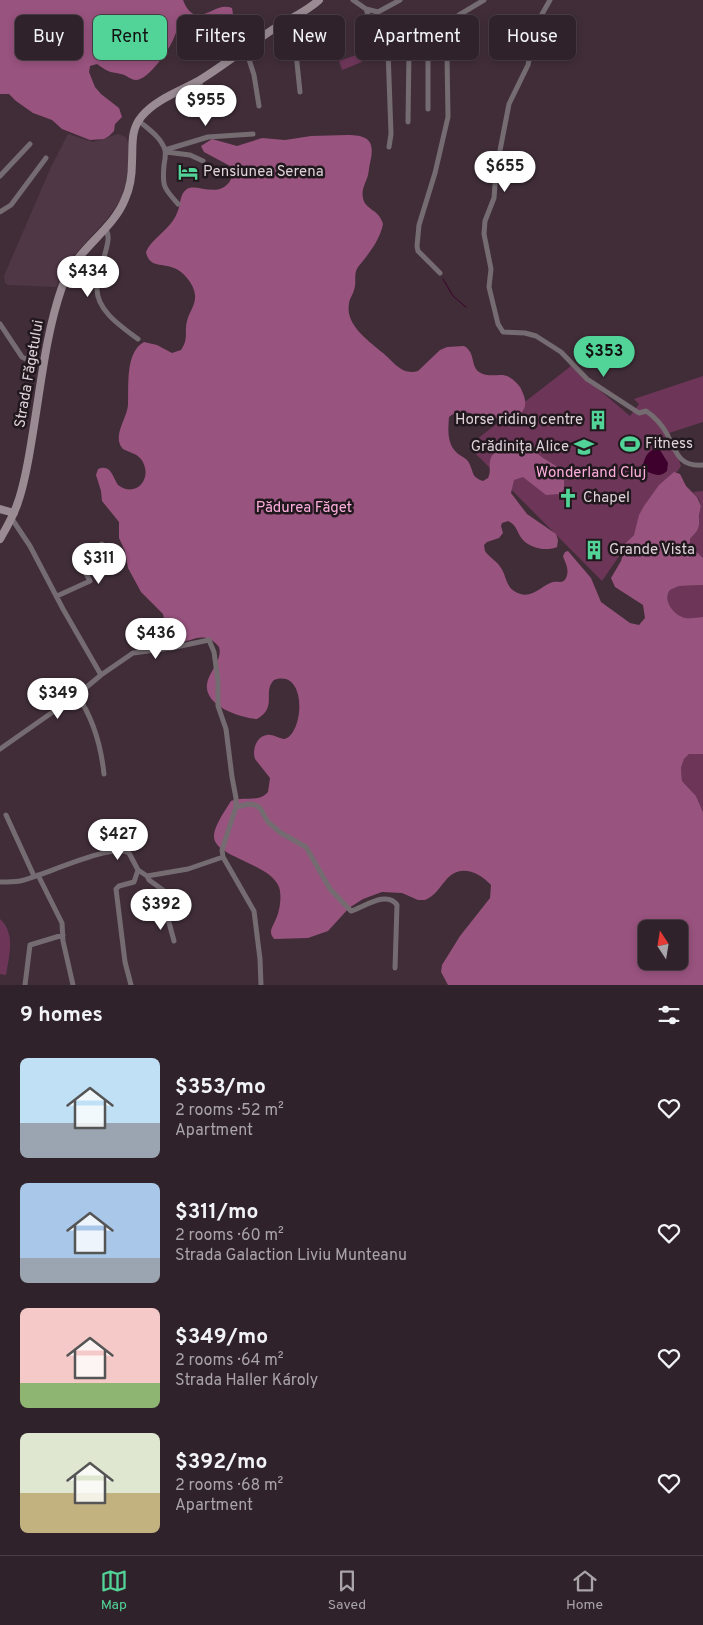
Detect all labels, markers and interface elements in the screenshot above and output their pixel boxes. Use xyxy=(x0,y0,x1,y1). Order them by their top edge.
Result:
chip: Buy xyxy=(15,15,83,60)
chip: Rent xyxy=(93,15,167,60)
chip: Filters xyxy=(177,15,264,60)
chip: New xyxy=(274,15,345,60)
chip: Apartment xyxy=(355,15,479,60)
chip: House xyxy=(489,15,576,60)
pin: $955 xyxy=(176,84,236,127)
text: $955 xyxy=(186,91,226,111)
pin: $655 xyxy=(475,150,535,193)
text: $655 xyxy=(485,157,525,177)
hotel icon: Pensiunea Serena xyxy=(177,161,199,183)
place label: Pensiunea Serena xyxy=(203,163,324,182)
pin: $434 xyxy=(58,256,118,298)
text: $434 xyxy=(68,262,108,282)
street label: Strada Făgetului xyxy=(11,319,49,429)
pin: $353 xyxy=(574,336,634,378)
text: $353 xyxy=(585,342,623,362)
building icon: Horse riding centre xyxy=(587,409,609,431)
place label: Horse riding centre xyxy=(455,411,583,430)
sports icon: Fitness xyxy=(619,433,641,455)
place label: Fitness xyxy=(645,435,693,454)
school or university icon: Grădinița Alice xyxy=(573,436,595,458)
place label: Grădinița Alice xyxy=(471,438,569,457)
park label: Wonderland Cluj xyxy=(536,464,646,483)
church icon: Chapel xyxy=(557,487,579,509)
place label: Chapel xyxy=(583,489,630,508)
park label: Pădurea Făget xyxy=(256,499,352,518)
building icon: Grande Vista xyxy=(583,539,605,561)
place label: Grande Vista xyxy=(609,541,695,560)
pin: $311 xyxy=(69,542,129,585)
text: $311 xyxy=(83,549,115,569)
pin: $436 xyxy=(126,618,186,660)
text: $436 xyxy=(136,624,176,644)
pin: $349 xyxy=(28,678,88,720)
text: $349 xyxy=(38,684,78,704)
pin: $427 xyxy=(88,818,148,861)
text: $427 xyxy=(99,825,137,845)
pin: $392 xyxy=(131,888,191,931)
text: $392 xyxy=(142,895,180,915)
north arrow xyxy=(638,920,688,970)
map controls xyxy=(638,920,688,970)
icon: filters xyxy=(655,1001,683,1029)
text: 9 homes xyxy=(20,1002,103,1029)
text: $353/mo xyxy=(175,1074,266,1101)
icon: home xyxy=(60,1078,120,1138)
icon: heart xyxy=(655,1094,683,1122)
text: 2 rooms · 52 m² xyxy=(175,1101,284,1121)
text: Apartment xyxy=(175,1121,253,1141)
text: $311/mo xyxy=(175,1199,258,1226)
icon: home xyxy=(60,1203,120,1263)
icon: heart xyxy=(655,1219,683,1247)
text: 2 rooms · 60 m² xyxy=(175,1226,284,1246)
text: Strada Galaction Liviu Munteanu xyxy=(175,1246,407,1266)
text: $349/mo xyxy=(175,1324,268,1351)
icon: home xyxy=(60,1328,120,1388)
icon: heart xyxy=(655,1344,683,1372)
text: 2 rooms · 64 m² xyxy=(175,1351,284,1371)
text: Strada Haller Károly xyxy=(175,1371,318,1391)
text: $392/mo xyxy=(175,1449,267,1476)
icon: home xyxy=(60,1453,120,1513)
icon: heart xyxy=(655,1469,683,1497)
text: 2 rooms · 68 m² xyxy=(175,1476,283,1496)
text: Apartment xyxy=(175,1496,253,1516)
tab: Map xyxy=(100,1567,128,1614)
tab: Saved xyxy=(328,1567,366,1614)
tab: Home xyxy=(566,1567,603,1614)

